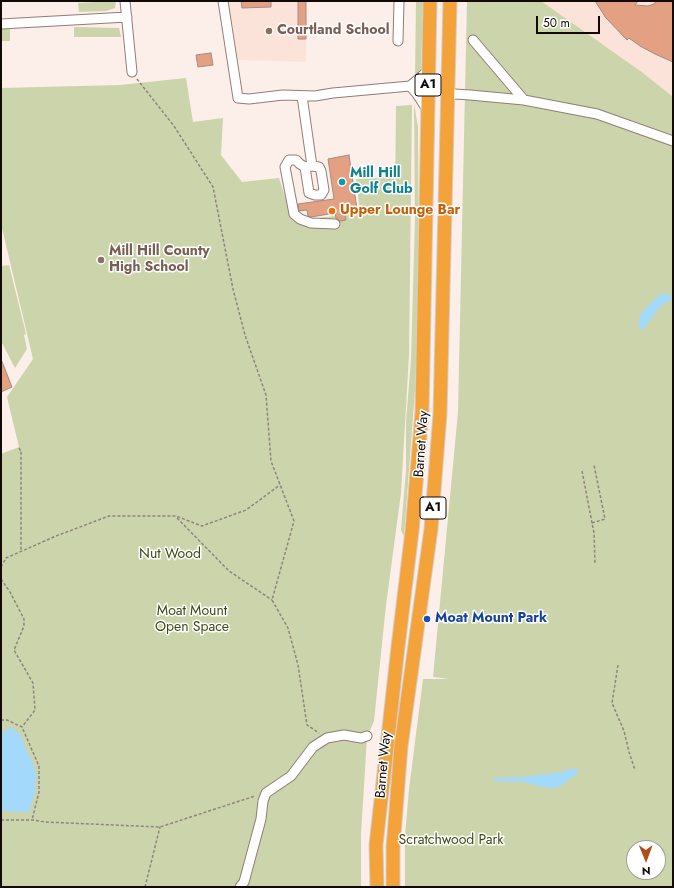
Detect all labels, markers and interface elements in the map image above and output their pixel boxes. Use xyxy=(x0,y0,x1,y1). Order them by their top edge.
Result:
scale bar xyxy=(538,8,602,34)
text: 50 m xyxy=(543,14,570,32)
place label: Courtland School xyxy=(277,23,389,39)
marker: Courtland School xyxy=(264,26,274,36)
road number: A1 xyxy=(415,74,441,96)
place label: Mill Hill Golf Club xyxy=(350,166,413,198)
marker: Mill Hill Golf Club xyxy=(337,177,347,187)
place label: Upper Lounge Bar xyxy=(340,203,460,219)
marker: Upper Lounge Bar xyxy=(327,206,337,216)
place label: Mill Hill County High School xyxy=(109,244,210,276)
marker: Mill Hill County High School xyxy=(96,255,106,265)
street label: Barnet Way xyxy=(411,410,433,478)
road number: A1 xyxy=(420,497,446,519)
park label: Nut Wood xyxy=(139,547,201,563)
park label: Moat Mount Open Space xyxy=(155,604,229,636)
place label: Moat Mount Park xyxy=(435,611,547,627)
marker: Moat Mount Park xyxy=(422,614,432,624)
street label: Barnet Way xyxy=(373,731,395,799)
park label: Scratchwood Park xyxy=(399,833,503,849)
north arrow xyxy=(626,840,666,880)
text: N xyxy=(642,863,651,879)

